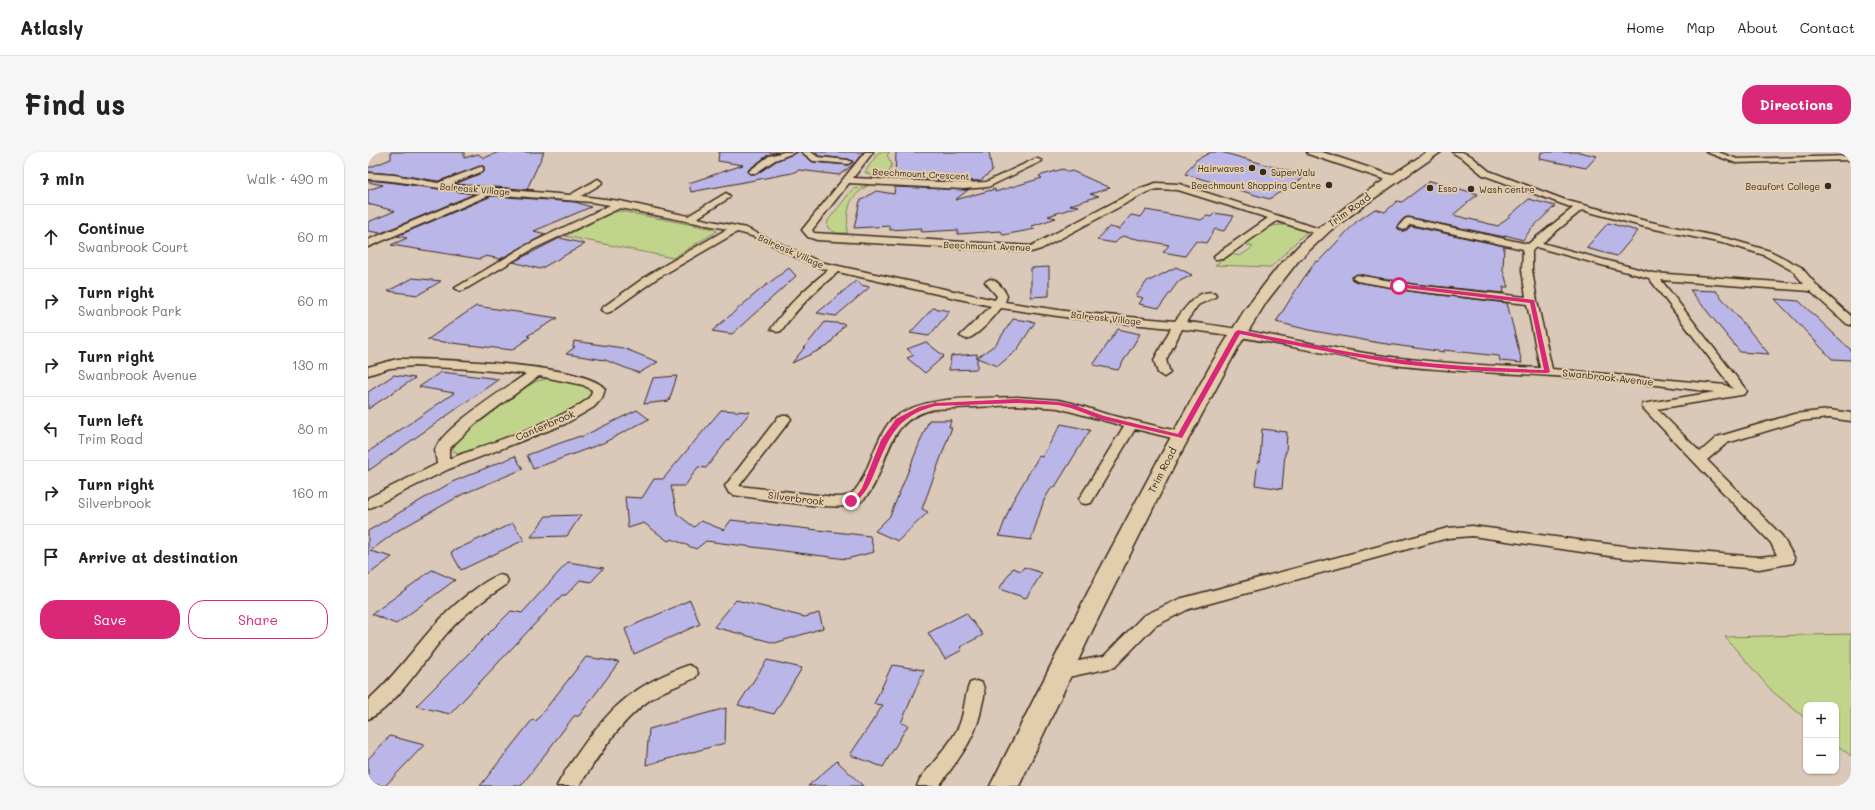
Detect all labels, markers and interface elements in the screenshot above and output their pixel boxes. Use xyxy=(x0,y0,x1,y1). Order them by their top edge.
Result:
text: Atlasly xyxy=(20,15,83,40)
text: Home xyxy=(1626,18,1664,37)
text: Map xyxy=(1686,18,1715,37)
text: About xyxy=(1737,18,1778,37)
text: Contact xyxy=(1800,18,1855,37)
button: Directions xyxy=(1742,85,1851,124)
text: Find us xyxy=(24,86,125,122)
place label: Hairwaves xyxy=(1197,163,1244,174)
marker: Hairwaves xyxy=(1247,163,1257,173)
street label: Beechmount Crescent xyxy=(872,166,970,182)
text: 7 min xyxy=(40,167,85,189)
marker: SuperValu xyxy=(1258,167,1268,177)
place label: SuperValu xyxy=(1271,167,1315,178)
text: Walk · 490 m xyxy=(246,170,328,187)
street label: Balreask Village xyxy=(439,180,511,198)
place label: Beechmount Shopping Centre xyxy=(1191,180,1321,191)
marker: Beechmount Shopping Centre xyxy=(1324,180,1334,190)
place label: Beaufort College xyxy=(1745,181,1820,192)
marker: Beaufort College xyxy=(1823,181,1833,191)
marker: Esso xyxy=(1425,183,1435,193)
place label: Esso xyxy=(1438,183,1458,194)
marker: Wash centre xyxy=(1466,184,1476,194)
place label: Wash centre xyxy=(1479,184,1535,195)
street label: Trim Road xyxy=(1325,190,1373,230)
text: Continue xyxy=(78,218,145,238)
icon: ahead xyxy=(40,226,62,248)
text: 60 m xyxy=(298,228,328,245)
street label: Balreask Village xyxy=(756,232,826,270)
text: Swanbrook Court xyxy=(78,238,188,255)
street label: Beechmount Avenue xyxy=(943,239,1031,253)
route start xyxy=(1390,277,1408,295)
text: Turn right xyxy=(78,282,155,302)
icon: right xyxy=(40,290,62,312)
text: 60 m xyxy=(298,292,328,309)
text: Swanbrook Park xyxy=(78,302,181,319)
street label: Balreask Village xyxy=(1070,309,1142,327)
text: Turn right xyxy=(78,346,155,366)
icon: right xyxy=(40,354,62,376)
text: 130 m xyxy=(292,356,328,373)
street label: Swanbrook Avenue xyxy=(1562,365,1654,389)
text: Swanbrook Avenue xyxy=(78,366,197,383)
street label: Canterbrook xyxy=(513,406,577,444)
text: Turn left xyxy=(78,410,143,430)
icon: left xyxy=(40,418,62,440)
text: 80 m xyxy=(298,420,328,437)
text: Trim Road xyxy=(78,430,143,447)
street label: Trim Road xyxy=(1144,445,1180,495)
text: Turn right xyxy=(78,474,155,494)
icon: right xyxy=(40,482,62,504)
text: 160 m xyxy=(292,484,328,501)
street label: Silverbrook xyxy=(767,488,825,508)
route end xyxy=(842,492,860,510)
text: Silverbrook xyxy=(78,494,151,511)
icon: arrive xyxy=(40,546,62,568)
text: Arrive at destination xyxy=(78,547,238,567)
button: Save xyxy=(40,600,180,639)
button: Share xyxy=(188,600,328,639)
map controls xyxy=(1803,702,1839,774)
button: + xyxy=(1803,702,1839,738)
button: − xyxy=(1803,738,1839,774)

